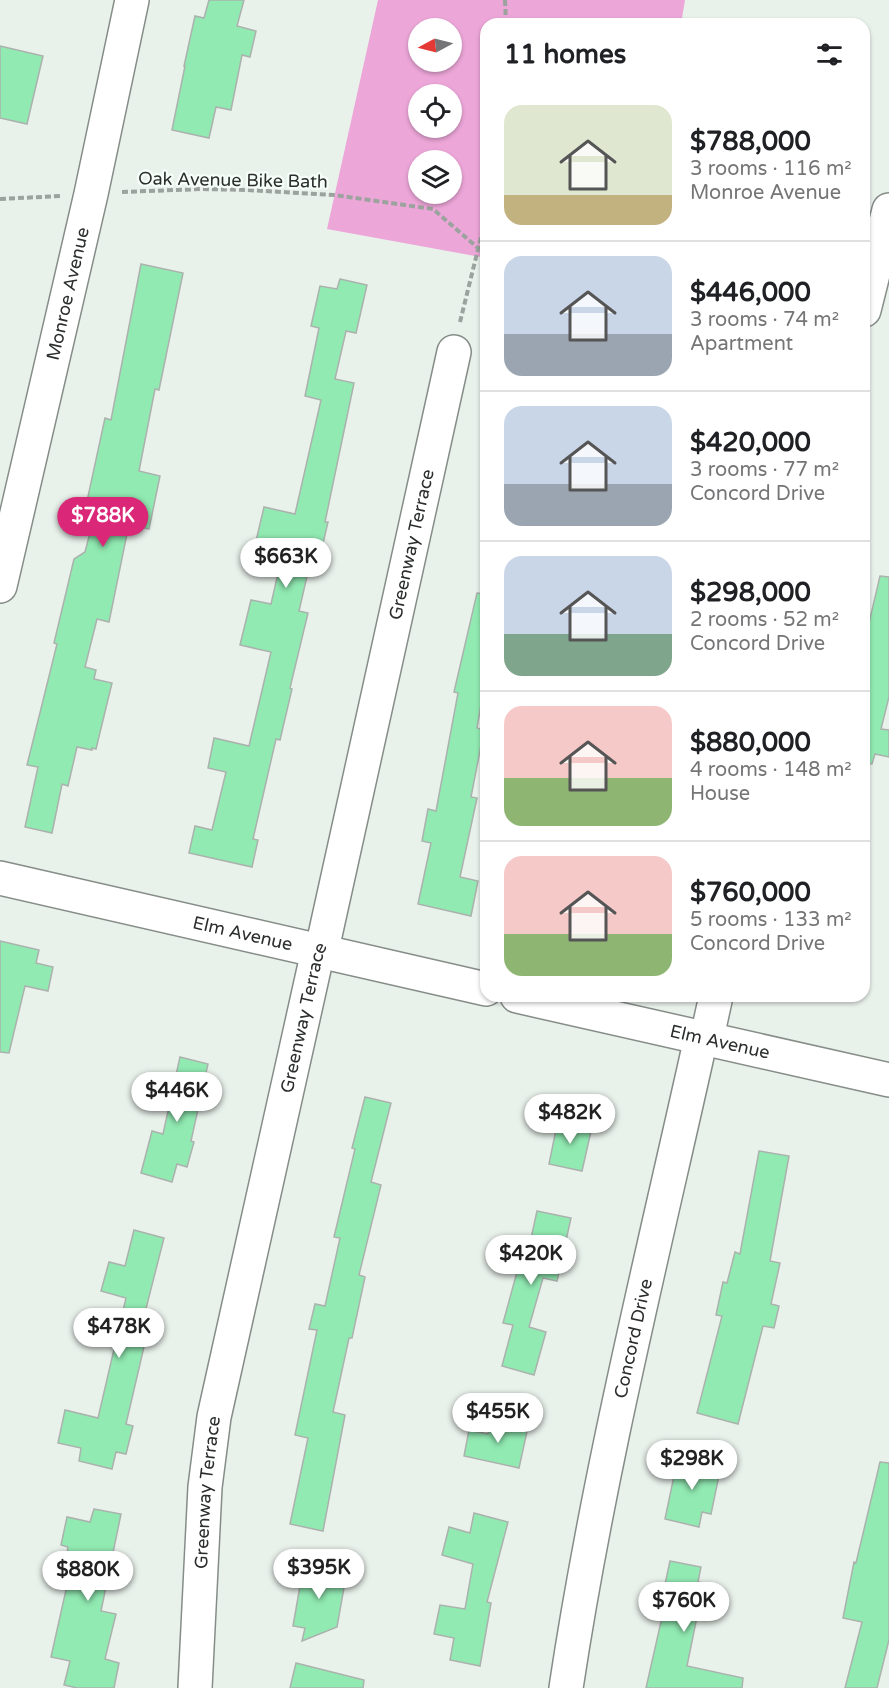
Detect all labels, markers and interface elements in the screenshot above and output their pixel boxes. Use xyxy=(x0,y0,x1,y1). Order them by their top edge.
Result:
north arrow xyxy=(408,18,462,72)
map controls xyxy=(408,18,462,204)
icon: filters xyxy=(813,38,846,71)
text: 11 homes xyxy=(504,39,626,70)
button: locate xyxy=(408,84,462,138)
text: $788,000 xyxy=(690,126,811,157)
icon: home xyxy=(552,129,624,201)
button: layers xyxy=(408,150,462,204)
text: 3 rooms · 116 m² xyxy=(690,157,852,181)
street label: Oak Avenue Bike Bath xyxy=(138,167,328,193)
text: Monroe Avenue xyxy=(690,181,841,205)
street label: Monroe Avenue xyxy=(42,225,94,362)
text: $446,000 xyxy=(690,277,811,308)
icon: home xyxy=(552,280,624,352)
text: 3 rooms · 74 m² xyxy=(690,308,839,332)
text: Apartment xyxy=(690,332,793,356)
text: $420,000 xyxy=(690,427,811,458)
icon: home xyxy=(552,430,624,502)
text: 3 rooms · 77 m² xyxy=(690,458,839,482)
street label: Greenway Terrace xyxy=(384,467,439,622)
text: Concord Drive xyxy=(690,482,825,506)
pin: $788K xyxy=(61,497,145,548)
text: $788K xyxy=(71,504,135,528)
pin: $663K xyxy=(244,538,328,589)
text: $663K xyxy=(254,545,318,569)
text: $298,000 xyxy=(690,577,811,608)
icon: home xyxy=(552,580,624,652)
text: 2 rooms · 52 m² xyxy=(690,608,839,632)
text: Concord Drive xyxy=(690,632,825,656)
text: $880,000 xyxy=(690,727,811,758)
icon: home xyxy=(552,730,624,802)
text: 4 rooms · 148 m² xyxy=(690,758,852,782)
text: House xyxy=(690,782,750,806)
text: $760,000 xyxy=(690,877,811,908)
icon: home xyxy=(552,880,624,952)
text: 5 rooms · 133 m² xyxy=(690,908,852,932)
street label: Elm Avenue xyxy=(191,911,295,955)
text: Concord Drive xyxy=(690,932,825,956)
street label: Greenway Terrace xyxy=(276,938,332,1095)
street label: Elm Avenue xyxy=(668,1020,772,1064)
pin: $446K xyxy=(135,1072,219,1123)
text: $446K xyxy=(145,1079,209,1103)
pin: $482K xyxy=(528,1094,612,1145)
text: $482K xyxy=(538,1101,602,1125)
pin: $420K xyxy=(489,1235,573,1286)
text: $420K xyxy=(499,1242,563,1266)
street label: Concord Drive xyxy=(609,1277,657,1400)
pin: $478K xyxy=(77,1308,161,1359)
text: $478K xyxy=(87,1315,151,1339)
pin: $455K xyxy=(456,1393,540,1444)
text: $455K xyxy=(466,1400,530,1424)
street label: Greenway Terrace xyxy=(190,1415,225,1570)
pin: $298K xyxy=(650,1440,734,1491)
text: $298K xyxy=(660,1447,724,1471)
pin: $395K xyxy=(277,1549,361,1600)
pin: $880K xyxy=(46,1551,130,1602)
text: $395K xyxy=(287,1556,351,1580)
text: $880K xyxy=(56,1558,120,1582)
pin: $760K xyxy=(642,1582,726,1633)
text: $760K xyxy=(652,1589,716,1613)

